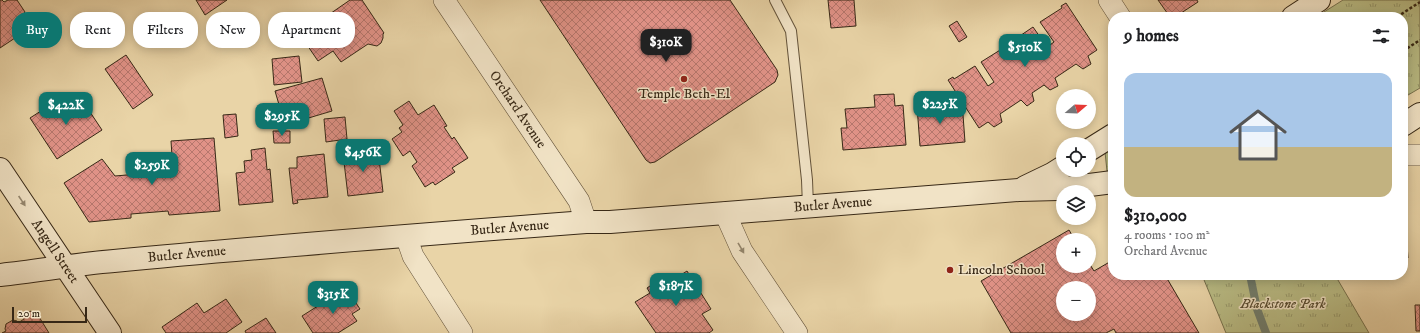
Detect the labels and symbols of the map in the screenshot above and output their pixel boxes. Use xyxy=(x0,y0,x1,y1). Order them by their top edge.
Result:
pin: $310K xyxy=(638,29,694,63)
pin: $510K xyxy=(997,34,1053,68)
street label: Orchard Avenue xyxy=(485,67,550,152)
marker: Temple Beth-El xyxy=(679,74,689,84)
place label: Temple Beth-El xyxy=(638,85,731,103)
north arrow xyxy=(1056,89,1096,129)
pin: $225K xyxy=(912,91,968,125)
pin: $422K xyxy=(38,92,94,126)
pin: $295K xyxy=(254,103,310,137)
pin: $456K xyxy=(335,139,391,173)
pin: $259K xyxy=(124,152,180,186)
street label: Butler Avenue xyxy=(793,193,873,217)
one-way arrow xyxy=(18,196,26,206)
street label: Angell Street xyxy=(27,216,83,287)
street label: Butler Avenue xyxy=(470,216,550,240)
street label: Butler Avenue xyxy=(147,242,227,267)
one-way arrow xyxy=(738,242,745,254)
place label: Lincoln School xyxy=(958,261,1045,279)
marker: Lincoln School xyxy=(945,265,955,275)
pin: $187K xyxy=(648,273,704,307)
pin: $315K xyxy=(305,281,361,315)
park label: Blackstone Park xyxy=(1240,295,1326,313)
scale bar xyxy=(12,305,87,324)

